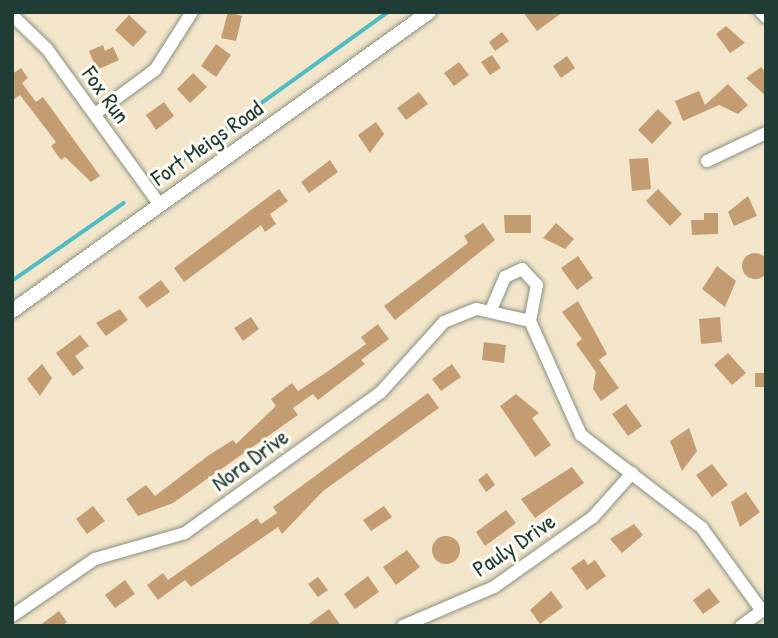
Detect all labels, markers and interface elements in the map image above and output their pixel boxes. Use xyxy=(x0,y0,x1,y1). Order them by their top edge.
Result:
street label: Fox Run xyxy=(76,61,136,129)
street label: Fort Meigs Road xyxy=(146,94,268,192)
street label: Nora Drive xyxy=(206,423,294,497)
street label: Pauly Drive xyxy=(467,507,561,583)

